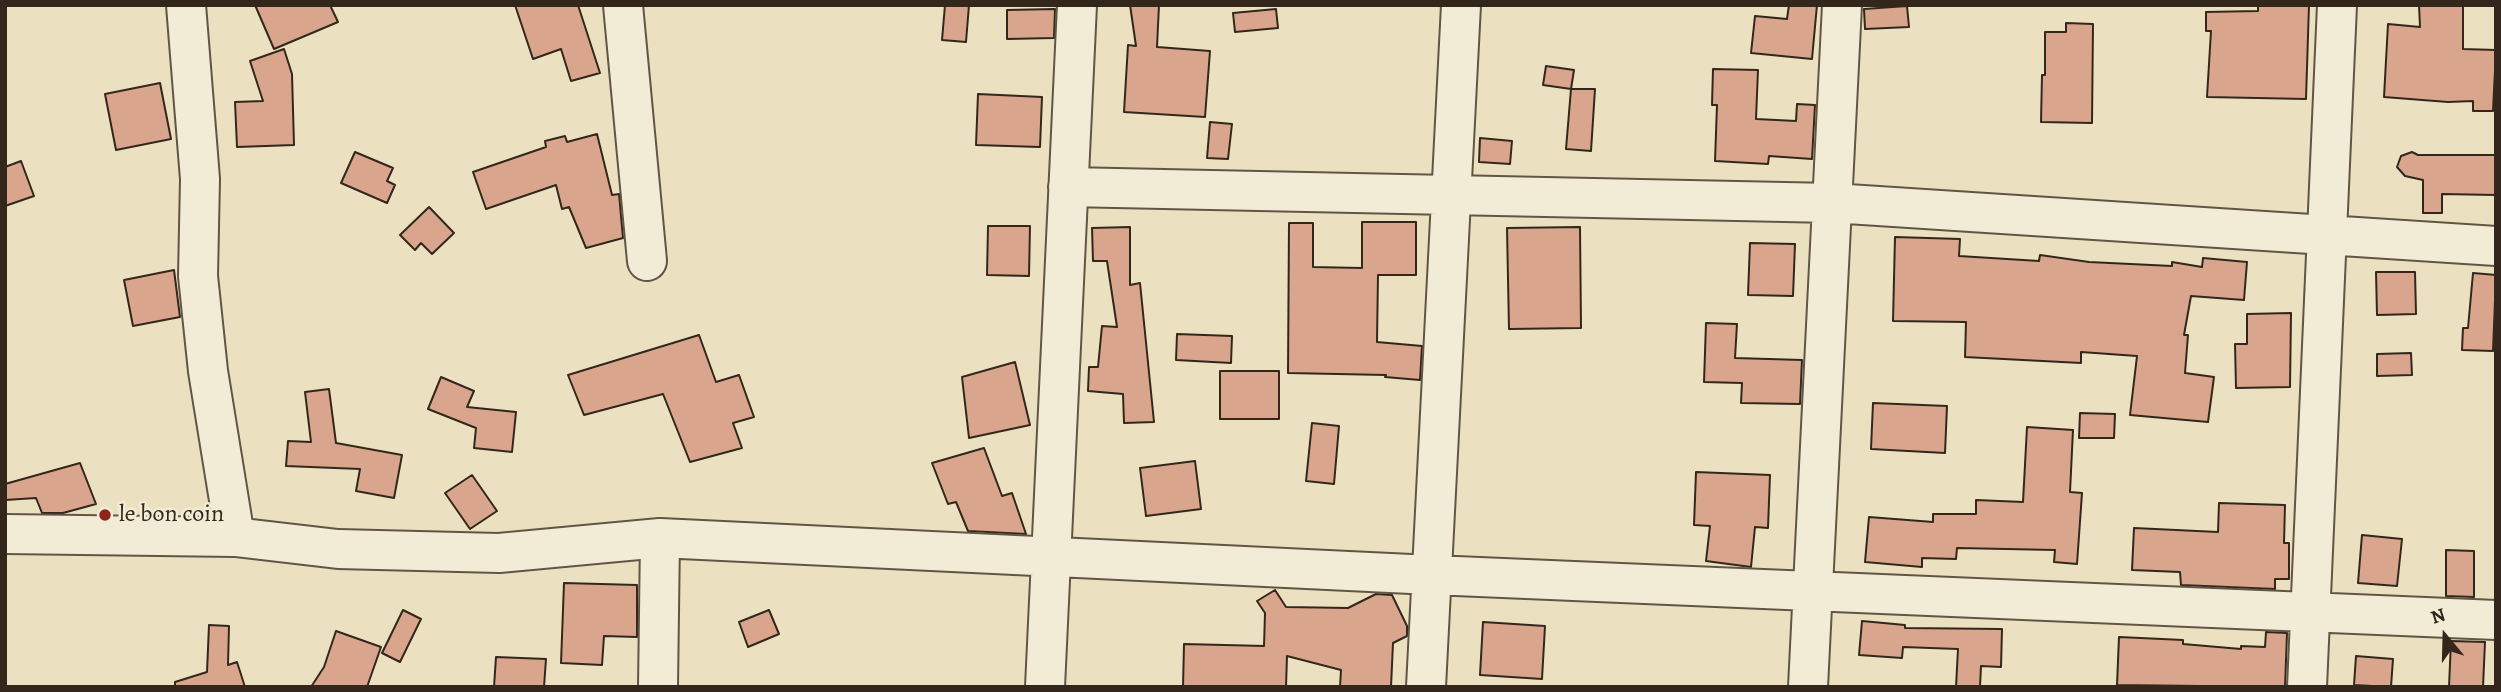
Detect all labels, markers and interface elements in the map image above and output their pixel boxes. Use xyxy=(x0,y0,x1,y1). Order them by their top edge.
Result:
place label: le bon coin xyxy=(119,501,224,529)
marker: le bon coin xyxy=(97,507,113,523)
north arrow xyxy=(2410,601,2480,671)
text: N xyxy=(2427,602,2449,631)

